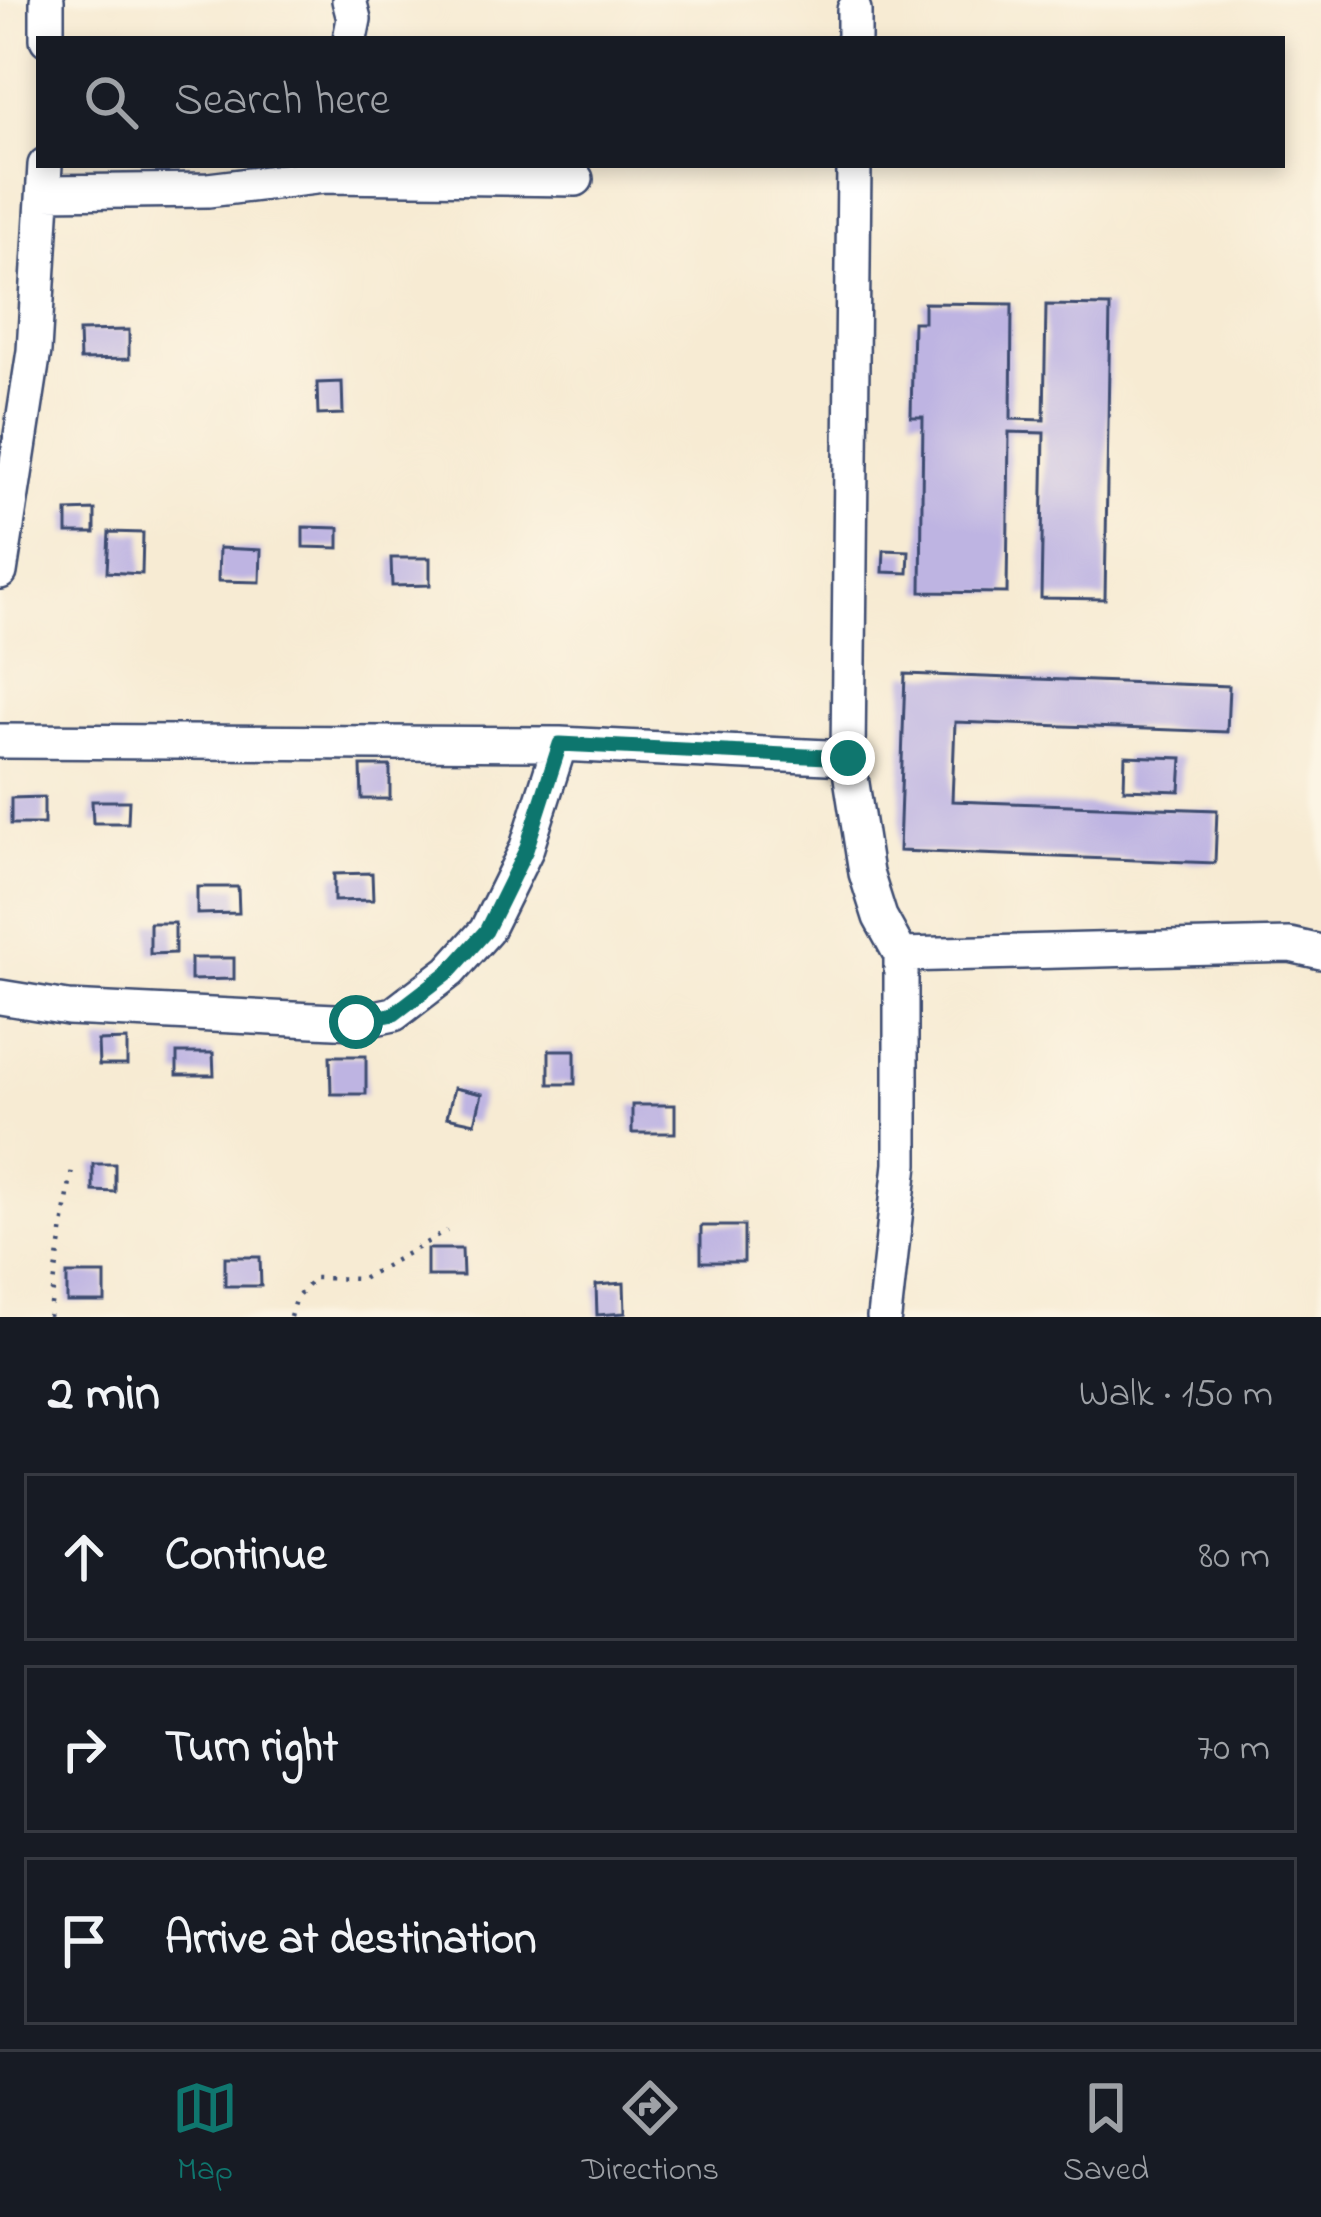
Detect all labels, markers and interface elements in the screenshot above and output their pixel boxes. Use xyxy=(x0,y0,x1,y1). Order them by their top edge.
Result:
search box xyxy=(36,36,1285,168)
icon: search xyxy=(78,69,144,135)
text: Search here xyxy=(174,69,390,135)
route end xyxy=(821,731,875,785)
route start xyxy=(329,995,383,1049)
text: 2 min xyxy=(48,1358,160,1433)
text: Walk · 150 m xyxy=(1079,1367,1273,1424)
icon: ahead xyxy=(51,1524,117,1590)
text: Continue xyxy=(165,1524,326,1590)
text: 80 m xyxy=(1199,1529,1270,1586)
icon: right xyxy=(51,1716,117,1782)
text: Turn right xyxy=(165,1716,338,1782)
text: 70 m xyxy=(1197,1721,1270,1778)
icon: arrive xyxy=(51,1908,117,1974)
text: Arrive at destination xyxy=(165,1908,536,1974)
tab: Map xyxy=(172,2075,238,2195)
tab: Directions xyxy=(582,2075,719,2195)
tab: Saved xyxy=(1063,2075,1149,2195)

